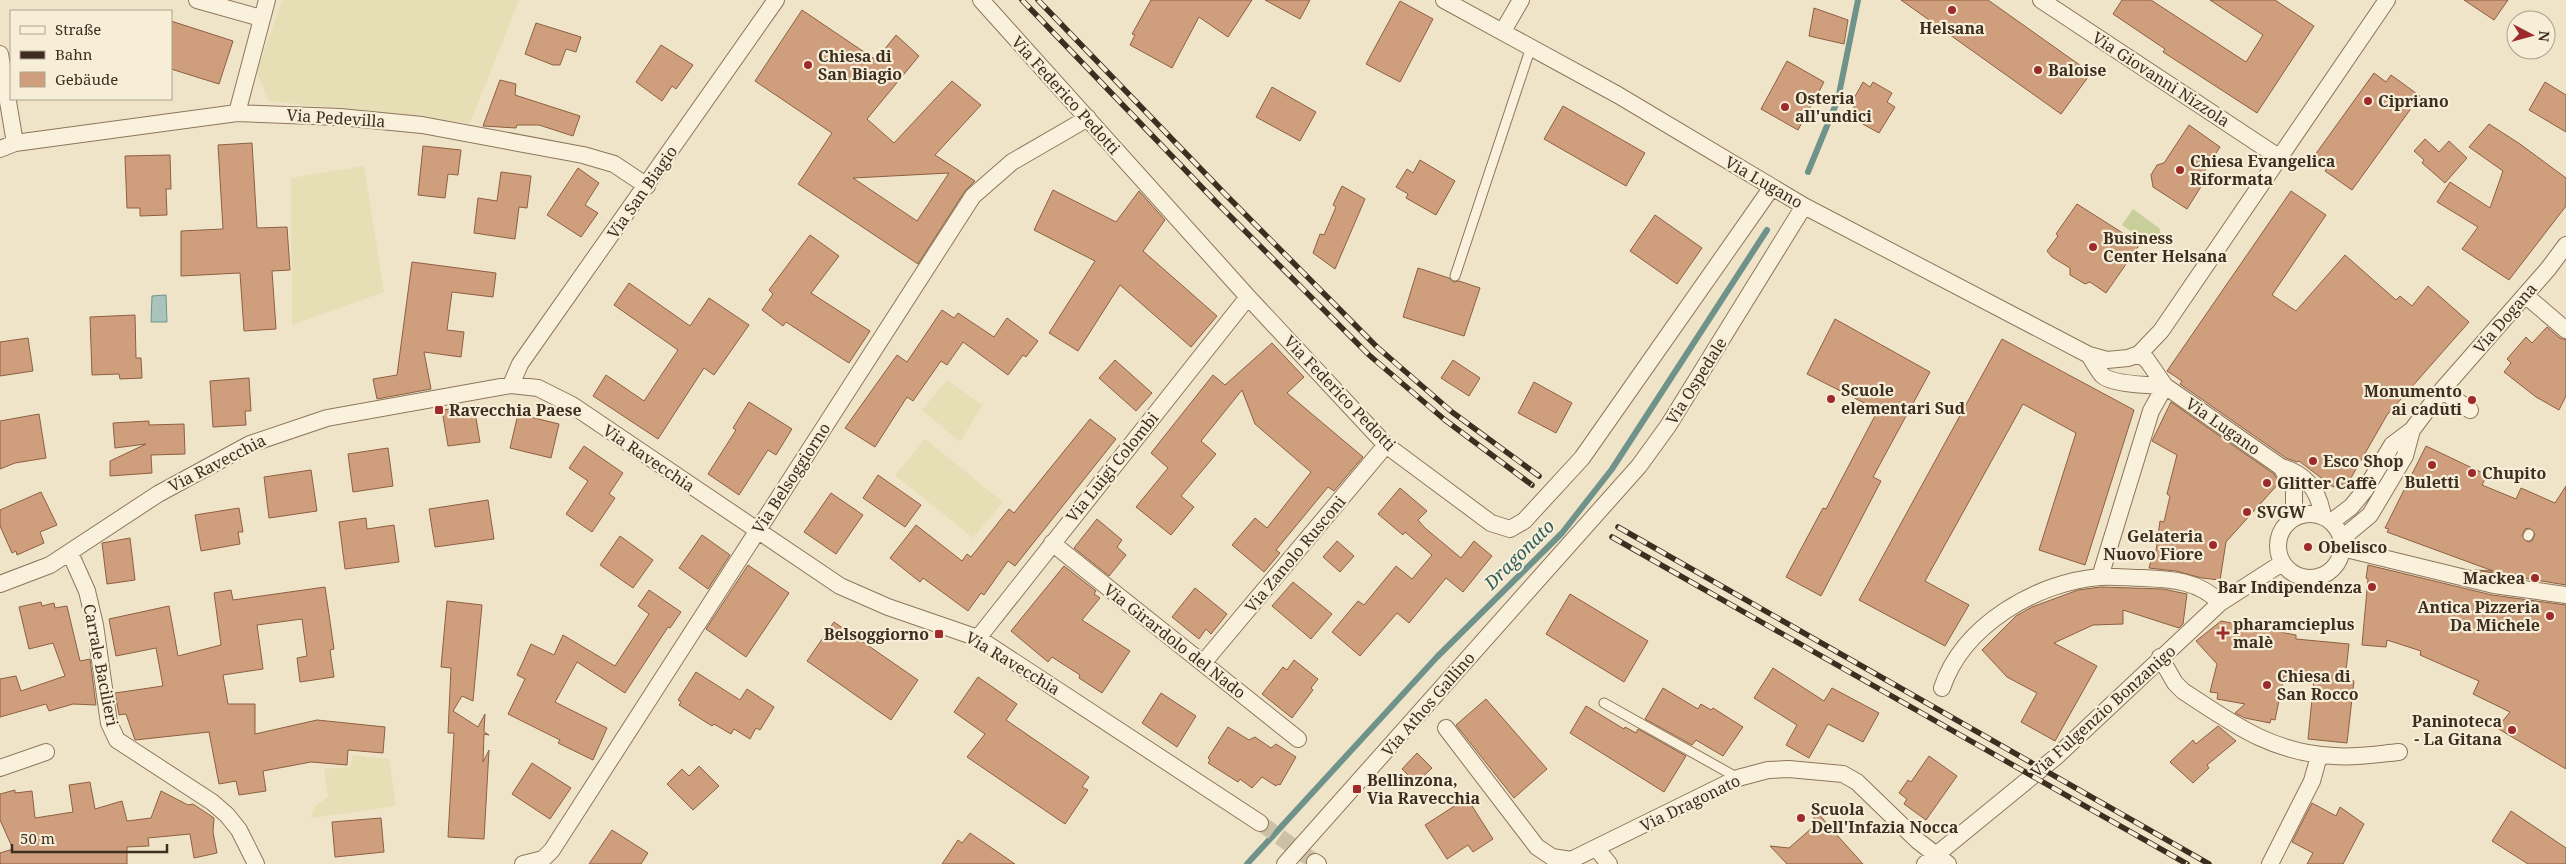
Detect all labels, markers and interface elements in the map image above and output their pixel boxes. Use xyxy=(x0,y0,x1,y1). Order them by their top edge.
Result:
marker: Helsana xyxy=(1946,4,1958,16)
legend xyxy=(10,10,172,100)
north arrow xyxy=(2506,10,2556,60)
place label: Helsana xyxy=(1919,17,1985,39)
text: Straße xyxy=(55,19,101,39)
street label: Via Giovanni Nizzola xyxy=(2088,26,2234,132)
text: N xyxy=(2534,30,2554,43)
street label: Via Federico Pedotti xyxy=(1007,31,1125,159)
text: Bahn xyxy=(55,44,93,64)
place label: Chiesa di San Biagio xyxy=(818,45,902,85)
marker: Chiesa di San Biagio xyxy=(802,59,814,71)
place label: Baloise xyxy=(2048,59,2106,81)
marker: Baloise xyxy=(2032,64,2044,76)
text: Gebäude xyxy=(55,69,118,89)
place label: Osteria all'undici xyxy=(1795,87,1872,127)
place label: Cipriano xyxy=(2378,90,2449,112)
marker: Cipriano xyxy=(2362,95,2374,107)
marker: Osteria all'undici xyxy=(1779,101,1791,113)
street label: Via Pedevilla xyxy=(286,104,386,132)
street label: Via San Biagio xyxy=(602,141,682,243)
place label: Chiesa Evangelica Riformata xyxy=(2190,150,2336,190)
street label: Via Lugano xyxy=(1721,151,1807,213)
marker: Chiesa Evangelica Riformata xyxy=(2174,164,2186,176)
place label: Business Center Helsana xyxy=(2103,227,2228,267)
marker: Business Center Helsana xyxy=(2087,241,2099,253)
street label: Via Dogana xyxy=(2468,278,2542,358)
street label: Via Federico Pedotti xyxy=(1279,331,1401,455)
street label: Via Ospedale xyxy=(1660,333,1732,429)
place label: Scuole elementari Sud xyxy=(1841,379,1966,419)
place label: Monumento ai caduti xyxy=(2364,380,2462,420)
street label: Via Lugano xyxy=(2181,392,2265,460)
marker: Scuole elementari Sud xyxy=(1825,393,1837,405)
marker: Monumento ai caduti xyxy=(2466,394,2478,406)
place label: Ravecchia Paese xyxy=(449,399,582,421)
marker: Ravecchia Paese xyxy=(433,404,445,416)
street label: Via Luigi Colombi xyxy=(1061,407,1163,527)
street label: Via Belsoggiorno xyxy=(747,418,835,538)
street label: Via Ravecchia xyxy=(599,419,699,497)
street label: Via Ravecchia xyxy=(165,429,269,497)
place label: Esco Shop xyxy=(2323,450,2404,472)
marker: Esco Shop xyxy=(2307,455,2319,467)
marker: Buletti xyxy=(2426,459,2438,471)
place label: Chupito xyxy=(2482,462,2546,484)
marker: Chupito xyxy=(2466,467,2478,479)
place label: Buletti xyxy=(2405,471,2460,493)
place label: Glitter Caffè xyxy=(2277,472,2377,494)
marker: Glitter Caffè xyxy=(2261,477,2273,489)
street label: Via Zanolo Rusconi xyxy=(1240,491,1350,617)
place label: SVGW xyxy=(2257,501,2307,523)
marker: SVGW xyxy=(2241,506,2253,518)
water label: Dragonato xyxy=(1478,514,1559,595)
place label: Gelateria Nuovo Fiore xyxy=(2103,525,2203,565)
place label: Obelisco xyxy=(2318,536,2388,558)
marker: Gelateria Nuovo Fiore xyxy=(2207,539,2219,551)
marker: Obelisco xyxy=(2302,541,2314,553)
place label: Mackea xyxy=(2463,567,2525,589)
marker: Mackea xyxy=(2529,572,2541,584)
place label: Bar Indipendenza xyxy=(2218,576,2362,598)
street label: Via Girardolo del Nado xyxy=(1099,579,1251,703)
marker: Bar Indipendenza xyxy=(2366,581,2378,593)
place label: Antica Pizzeria Da Michele xyxy=(2417,596,2540,636)
street label: Carrale Bacilieri xyxy=(78,602,124,728)
marker: Antica Pizzeria Da Michele xyxy=(2544,610,2556,622)
place label: pharamcieplus malè xyxy=(2233,613,2355,653)
place label: Belsoggiorno xyxy=(824,623,929,645)
street label: Via Ravecchia xyxy=(962,626,1064,700)
marker: pharamcieplus malè xyxy=(2217,627,2229,639)
marker: Belsoggiorno xyxy=(933,628,945,640)
street label: Via Fulgenzio Bonzanigo xyxy=(2026,640,2180,782)
street label: Via Athos Gallino xyxy=(1376,647,1480,761)
place label: Chiesa di San Rocco xyxy=(2277,665,2359,705)
marker: Chiesa di San Rocco xyxy=(2261,679,2273,691)
place label: Paninoteca - La Gitana xyxy=(2412,710,2502,750)
marker: Paninoteca - La Gitana xyxy=(2506,724,2518,736)
place label: Bellinzona, Via Ravecchia xyxy=(1367,769,1481,809)
street label: Via Dragonato xyxy=(1636,769,1744,837)
marker: Bellinzona, Via Ravecchia xyxy=(1351,783,1363,795)
place label: Scuola Dell'Infazia Nocca xyxy=(1811,798,1959,838)
marker: Scuola Dell'Infazia Nocca xyxy=(1795,812,1807,824)
scale bar xyxy=(12,822,168,854)
text: 50 m xyxy=(20,828,55,848)

